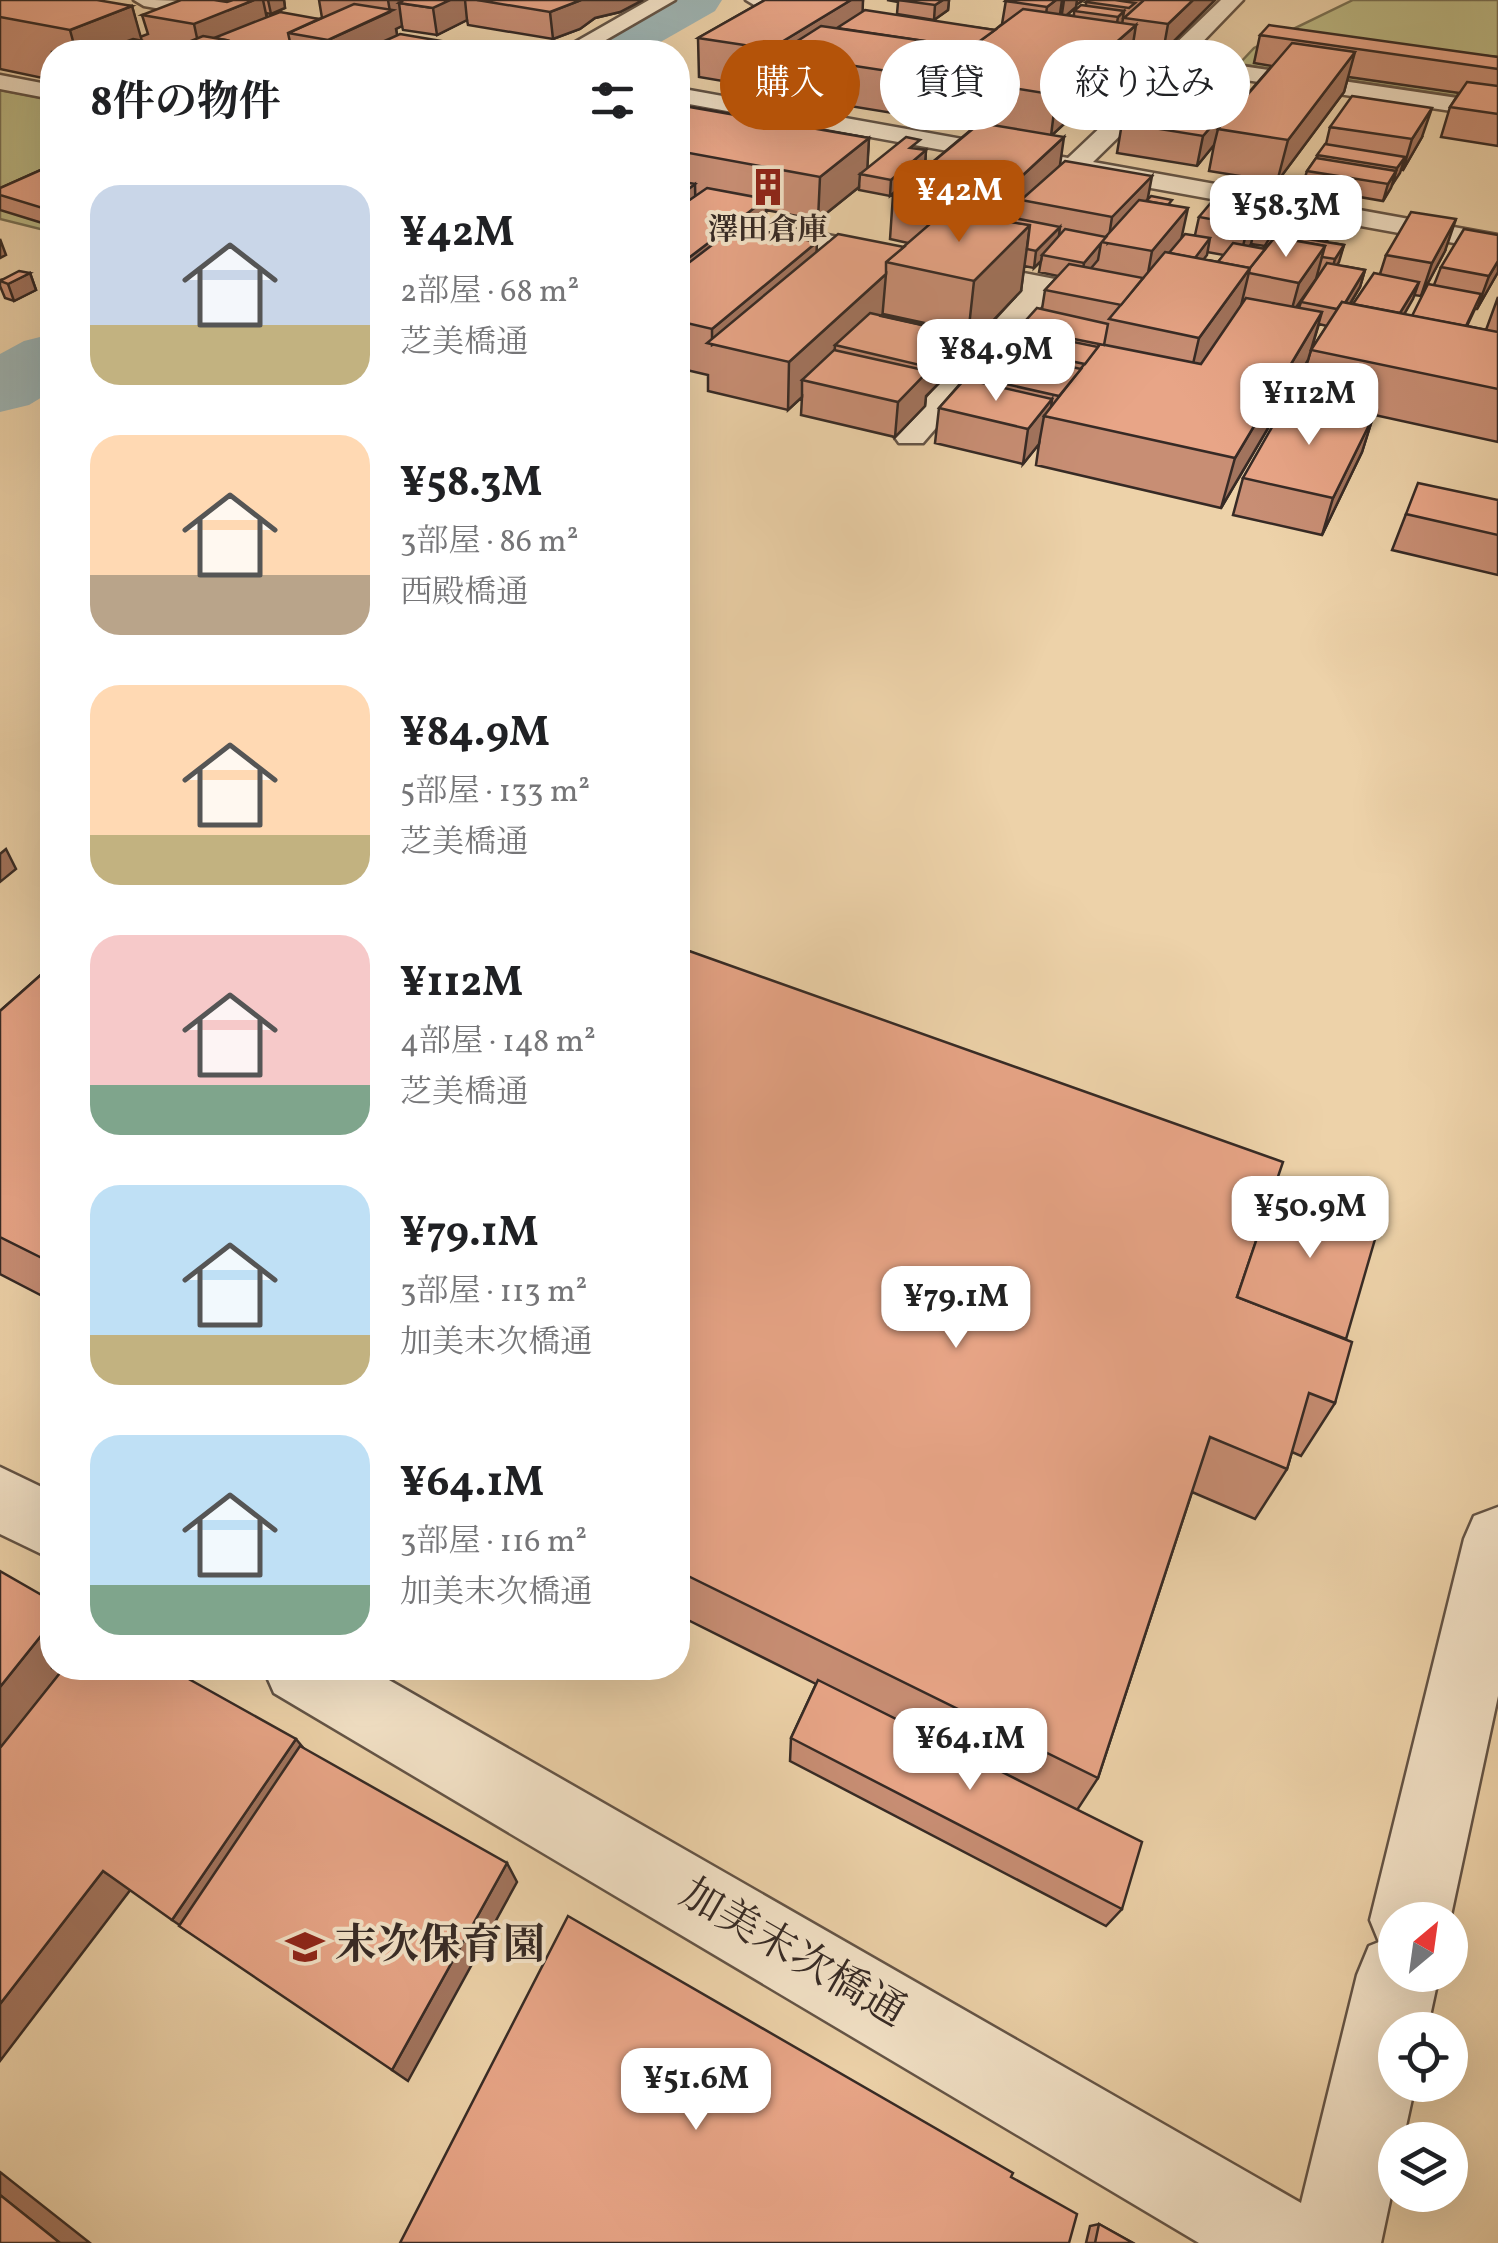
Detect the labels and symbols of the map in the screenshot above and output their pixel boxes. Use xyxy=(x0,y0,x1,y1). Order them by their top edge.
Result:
pin: ¥42M xyxy=(900,160,1018,245)
building icon: 澤田倉庫 xyxy=(747,166,789,208)
pin: ¥58.3M xyxy=(1205,175,1367,260)
place label: 澤田倉庫 xyxy=(708,210,828,252)
pin: ¥84.9M xyxy=(915,319,1077,404)
pin: ¥112M xyxy=(1239,363,1379,448)
pin: ¥50.9M xyxy=(1229,1176,1391,1261)
pin: ¥79.1M xyxy=(875,1266,1037,1351)
pin: ¥64.1M xyxy=(889,1708,1051,1793)
street label: 加美末次橋通 xyxy=(668,1866,916,2044)
north arrow xyxy=(1378,1902,1468,1992)
place label: 末次保育園 xyxy=(335,1918,545,1977)
school or university icon: 末次保育園 xyxy=(284,1926,326,1968)
pin: ¥51.6M xyxy=(615,2048,777,2133)

